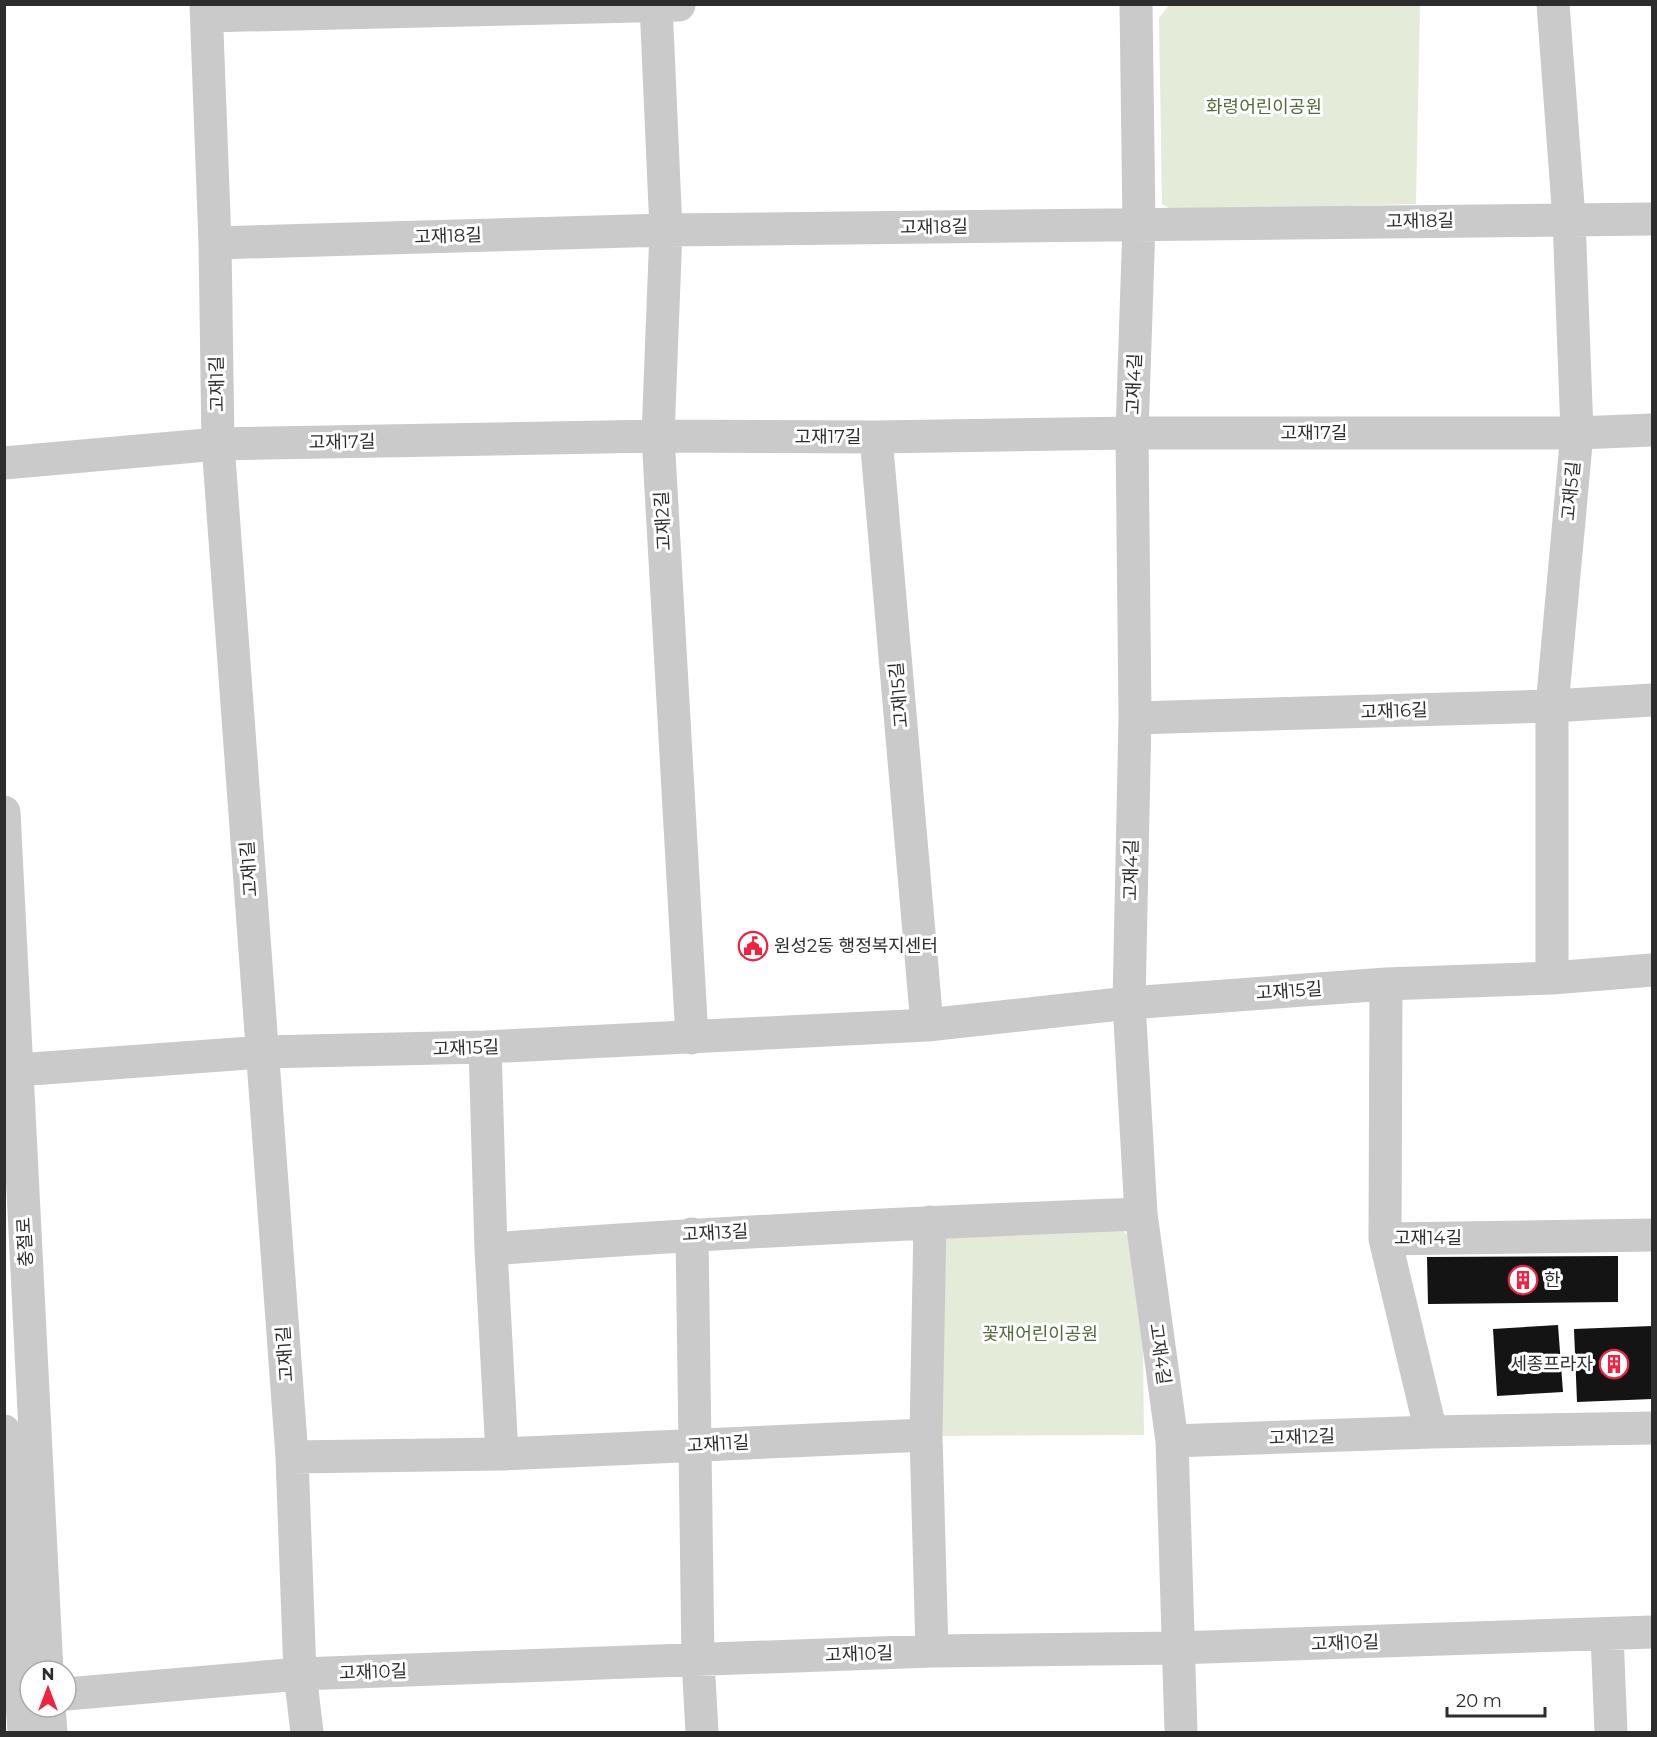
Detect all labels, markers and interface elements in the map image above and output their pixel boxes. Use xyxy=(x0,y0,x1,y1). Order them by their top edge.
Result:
park label: 화령어린이공원 xyxy=(1206,96,1322,118)
street label: 고재18길 xyxy=(1386,209,1454,233)
street label: 고재18길 xyxy=(900,215,968,239)
street label: 고재18길 xyxy=(414,224,482,248)
street label: 고재4길 xyxy=(1122,353,1146,415)
street label: 고재1길 xyxy=(206,356,228,412)
street label: 고재17길 xyxy=(1281,422,1347,444)
street label: 고재17길 xyxy=(795,426,861,448)
street label: 고재17길 xyxy=(308,430,376,454)
street label: 고재5길 xyxy=(1557,460,1585,522)
street label: 고재2길 xyxy=(650,491,676,551)
street label: 고재15길 xyxy=(885,661,913,729)
street label: 고재16길 xyxy=(1360,699,1428,723)
street label: 고재4길 xyxy=(1119,839,1143,901)
street label: 고재1길 xyxy=(236,840,262,898)
public building icon: 원성2동 행정복지센터 xyxy=(737,930,769,962)
place label: 원성2동 행정복지센터 xyxy=(774,935,938,957)
street label: 고재15길 xyxy=(1255,978,1323,1004)
street label: 고재15길 xyxy=(432,1036,500,1060)
street label: 충절로 xyxy=(13,1217,37,1267)
street label: 고재13길 xyxy=(681,1220,749,1246)
street label: 고재14길 xyxy=(1394,1227,1462,1249)
building icon: 한 xyxy=(1507,1264,1539,1296)
place label: 한 xyxy=(1544,1269,1561,1291)
street label: 고재4길 xyxy=(1145,1322,1175,1386)
park label: 꽃재어린이공원 xyxy=(982,1323,1098,1345)
street label: 고재1길 xyxy=(272,1325,298,1383)
building icon: 세종프라자 xyxy=(1598,1348,1630,1380)
place label: 세종프라자 xyxy=(1510,1353,1593,1375)
street label: 고재12길 xyxy=(1268,1425,1336,1449)
street label: 고재11길 xyxy=(686,1431,750,1457)
street label: 고재10길 xyxy=(1311,1631,1379,1655)
street label: 고재10길 xyxy=(825,1642,893,1666)
north arrow xyxy=(18,1659,78,1719)
street label: 고재10길 xyxy=(339,1660,407,1684)
text: N xyxy=(42,1665,54,1684)
scale bar xyxy=(1447,1680,1544,1718)
text: 20 m xyxy=(1456,1690,1502,1712)

